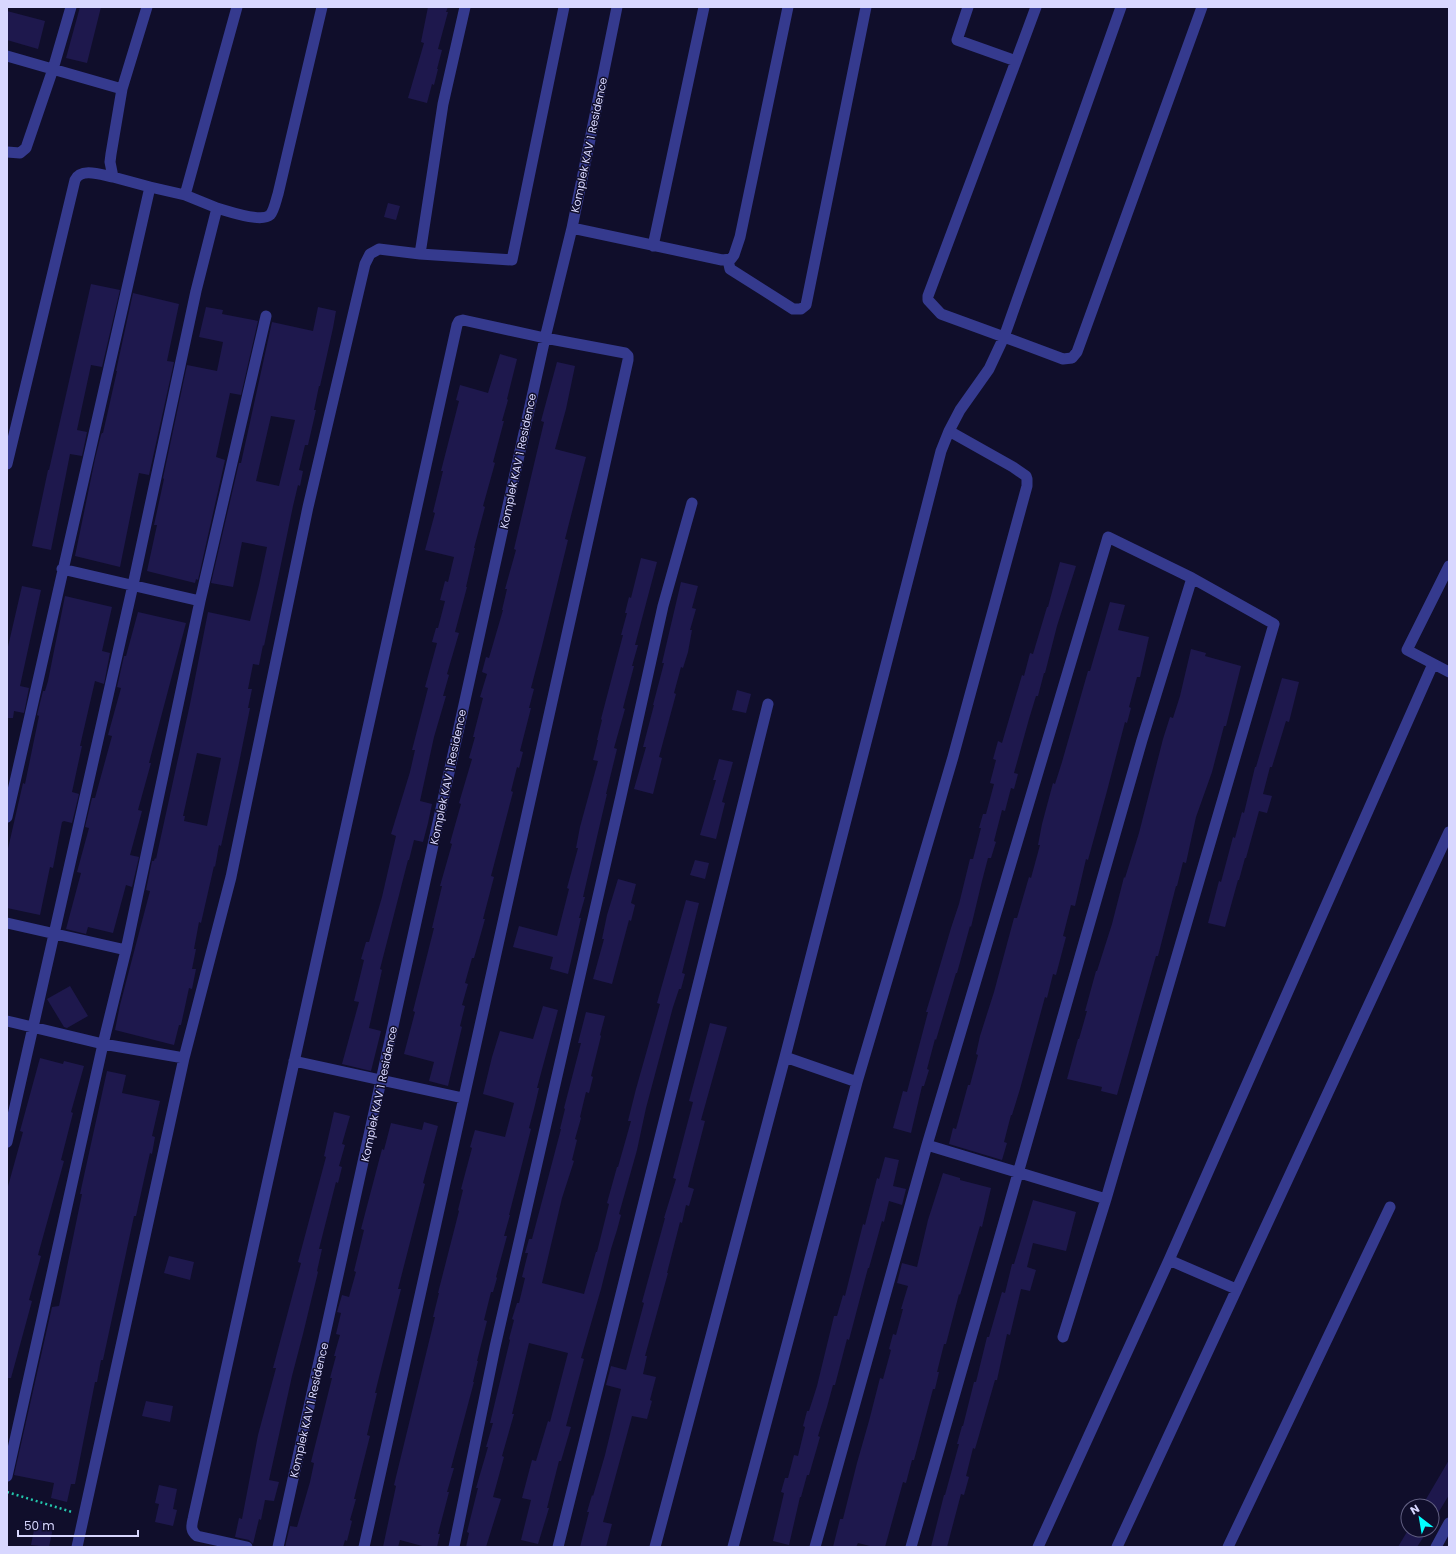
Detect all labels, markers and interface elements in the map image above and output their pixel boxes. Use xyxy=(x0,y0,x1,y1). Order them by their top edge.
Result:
street label: Komplek KAV 1 Residence xyxy=(567,76,611,214)
street label: Komplek KAV 1 Residence xyxy=(496,392,540,530)
street label: Komplek KAV 1 Residence xyxy=(426,708,470,846)
street label: Komplek KAV 1 Residence xyxy=(357,1025,401,1163)
street label: Komplek KAV 1 Residence xyxy=(286,1341,332,1479)
north arrow xyxy=(1400,1498,1440,1538)
text: N xyxy=(1407,1500,1423,1518)
scale bar xyxy=(18,1512,138,1538)
text: 50 m xyxy=(24,1517,55,1534)

